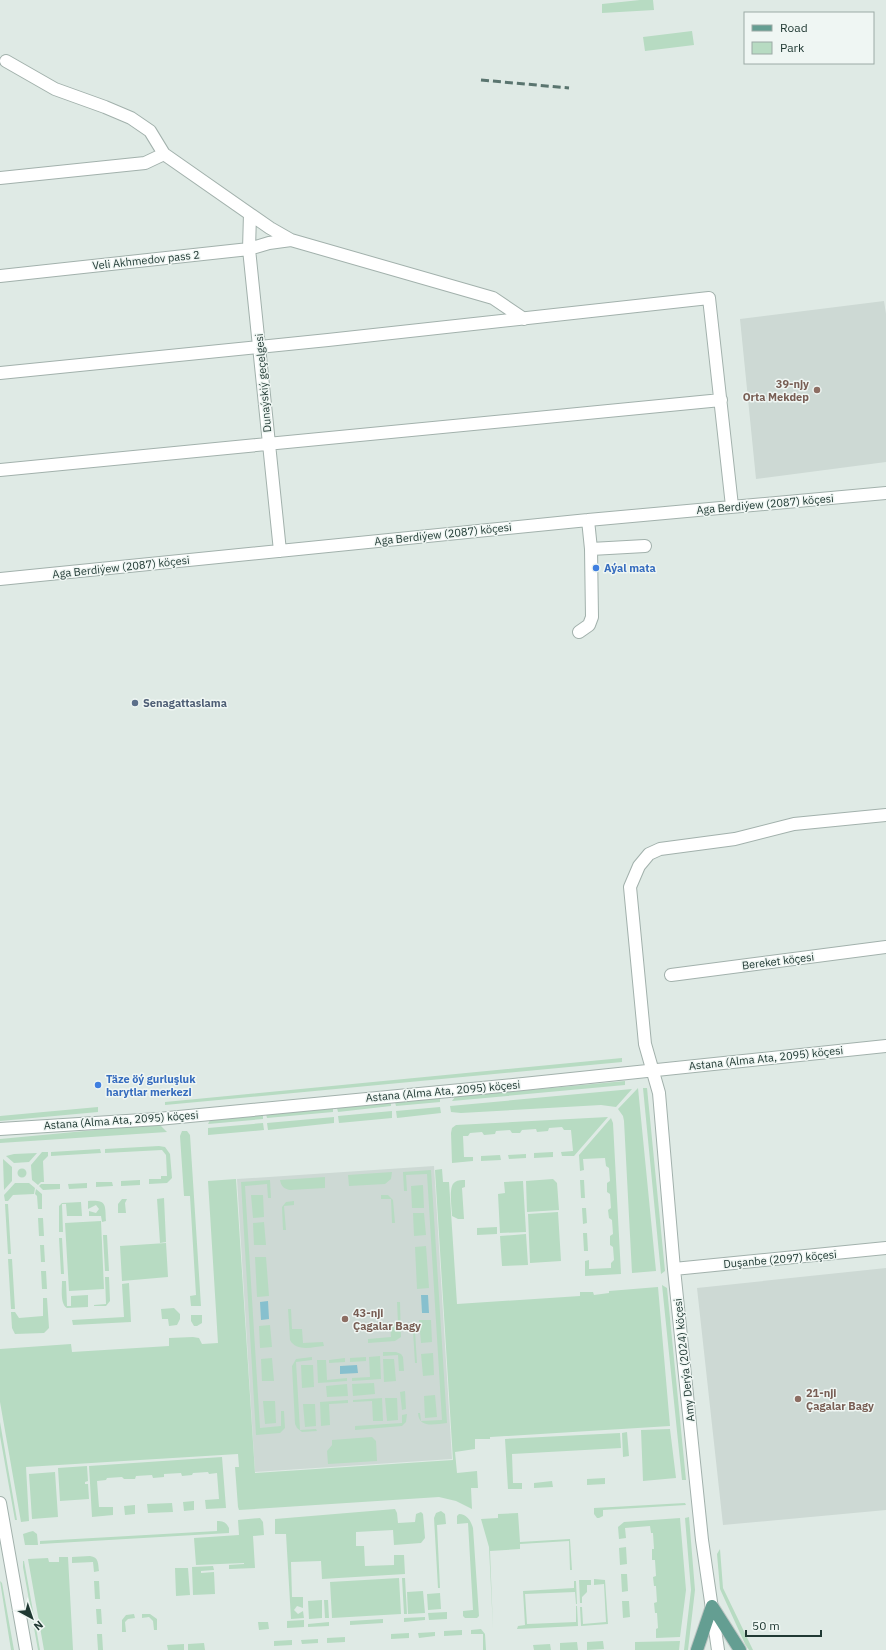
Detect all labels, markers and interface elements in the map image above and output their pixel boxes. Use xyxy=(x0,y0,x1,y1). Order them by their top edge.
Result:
legend xyxy=(744,12,874,64)
text: Road xyxy=(780,20,808,35)
text: Park xyxy=(780,40,805,55)
street label: Veli Akhmedov pass 2 xyxy=(92,247,200,273)
street label: Dunaýskiý geçelgesi xyxy=(252,333,274,433)
place label: 39-njy Orta Mekdep xyxy=(743,377,809,404)
marker: 39-njy Orta Mekdep xyxy=(812,385,822,395)
street label: Aga Berdiýew (2087) köçesi xyxy=(696,491,834,517)
street label: Aga Berdiýew (2087) köçesi xyxy=(374,520,512,548)
street label: Aga Berdiýew (2087) köçesi xyxy=(52,553,190,581)
place label: Aýal mata xyxy=(604,561,656,575)
marker: Aýal mata xyxy=(591,563,601,573)
place label: Senagattaslama xyxy=(143,696,227,710)
marker: Senagattaslama xyxy=(130,698,140,708)
street label: Bereket köçesi xyxy=(741,950,815,972)
street label: Astana (Alma Ata, 2095) köçesi xyxy=(688,1043,844,1073)
place label: Täze öý gurluşluk harytlar merkezi xyxy=(106,1072,196,1099)
street label: Astana (Alma Ata, 2095) köçesi xyxy=(365,1077,521,1105)
marker: Täze öý gurluşluk harytlar merkezi xyxy=(93,1080,103,1090)
street label: Astana (Alma Ata, 2095) köçesi xyxy=(43,1108,199,1132)
street label: Duşanbe (2097) köçesi xyxy=(723,1247,837,1271)
street label: Amy Derýa (2024) köçesi xyxy=(671,1298,697,1422)
place label: 43-nji Çagalar Bagy xyxy=(353,1306,421,1333)
marker: 43-nji Çagalar Bagy xyxy=(340,1314,350,1324)
place label: 21-nji Çagalar Bagy xyxy=(806,1386,874,1413)
marker: 21-nji Çagalar Bagy xyxy=(793,1394,803,1404)
north arrow xyxy=(12,1598,52,1638)
scale bar xyxy=(746,1612,821,1638)
text: N xyxy=(31,1618,46,1634)
text: 50 m xyxy=(752,1618,780,1633)

